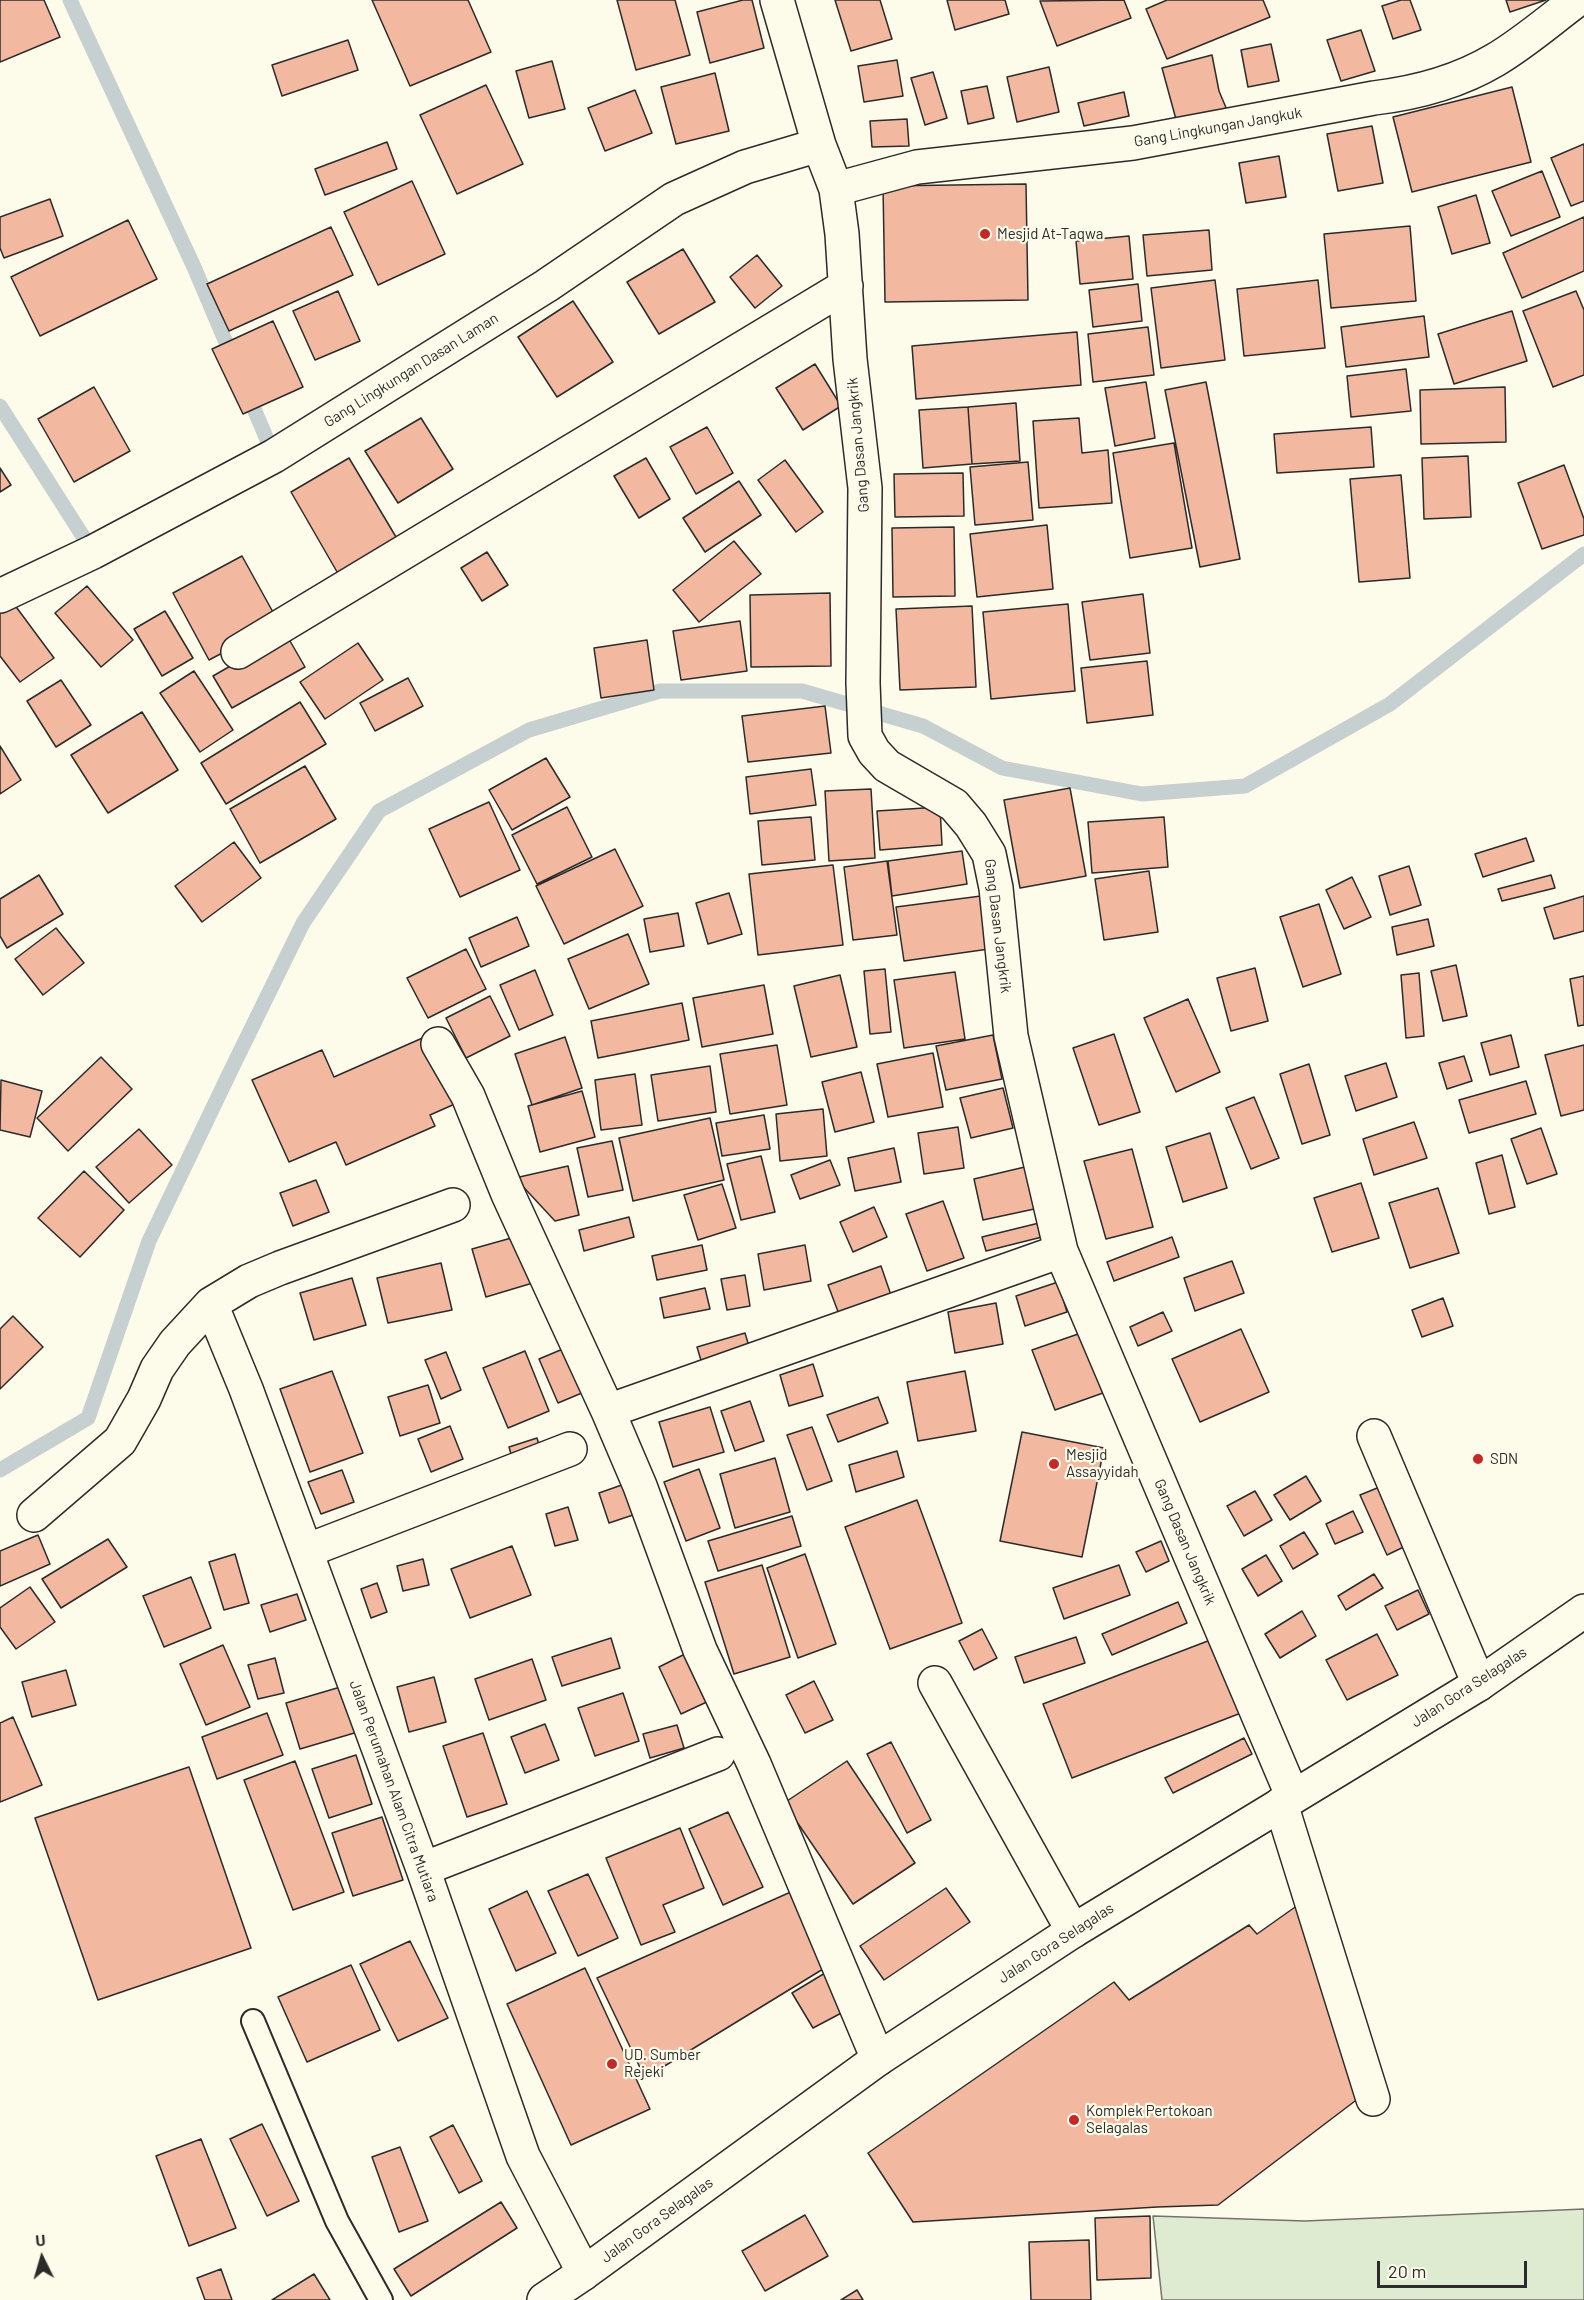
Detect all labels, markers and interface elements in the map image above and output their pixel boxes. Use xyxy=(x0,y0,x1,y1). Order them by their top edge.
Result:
street label: Gang Lingkungan Jangkuk xyxy=(1133,103,1303,151)
place label: Mesjid At-Taqwa xyxy=(997,225,1103,243)
marker: Mesjid At-Taqwa xyxy=(978,227,992,241)
street label: Gang Lingkungan Dasan Laman xyxy=(321,309,501,431)
street label: Gang Dasan Jangkrik xyxy=(843,377,873,513)
street label: Gang Dasan Jangkrik xyxy=(981,858,1015,994)
place label: Mesjid Assayyidah xyxy=(1066,1446,1138,1481)
place label: SDN xyxy=(1490,1450,1518,1468)
marker: SDN xyxy=(1471,1452,1485,1466)
marker: Mesjid Assayyidah xyxy=(1047,1457,1061,1471)
street label: Gang Dasan Jangkrik xyxy=(1150,1476,1220,1608)
street label: Jalan Gora Selagalas xyxy=(1408,1643,1530,1731)
street label: Jalan Perumahan Alam Citra Mutiara xyxy=(345,1678,443,1904)
street label: Jalan Gora Selagalas xyxy=(995,1899,1117,1987)
place label: UD. Sumber Rejeki xyxy=(624,2046,701,2081)
marker: UD. Sumber Rejeki xyxy=(605,2057,619,2071)
place label: Komplek Pertokoan Selagalas xyxy=(1086,2102,1213,2137)
marker: Komplek Pertokoan Selagalas xyxy=(1067,2113,1081,2127)
street label: Jalan Gora Selagalas xyxy=(598,2173,716,2267)
north arrow xyxy=(12,2228,72,2288)
text: U xyxy=(35,2230,46,2249)
scale bar xyxy=(1380,2249,1530,2287)
text: 20 m xyxy=(1388,2260,1426,2282)

